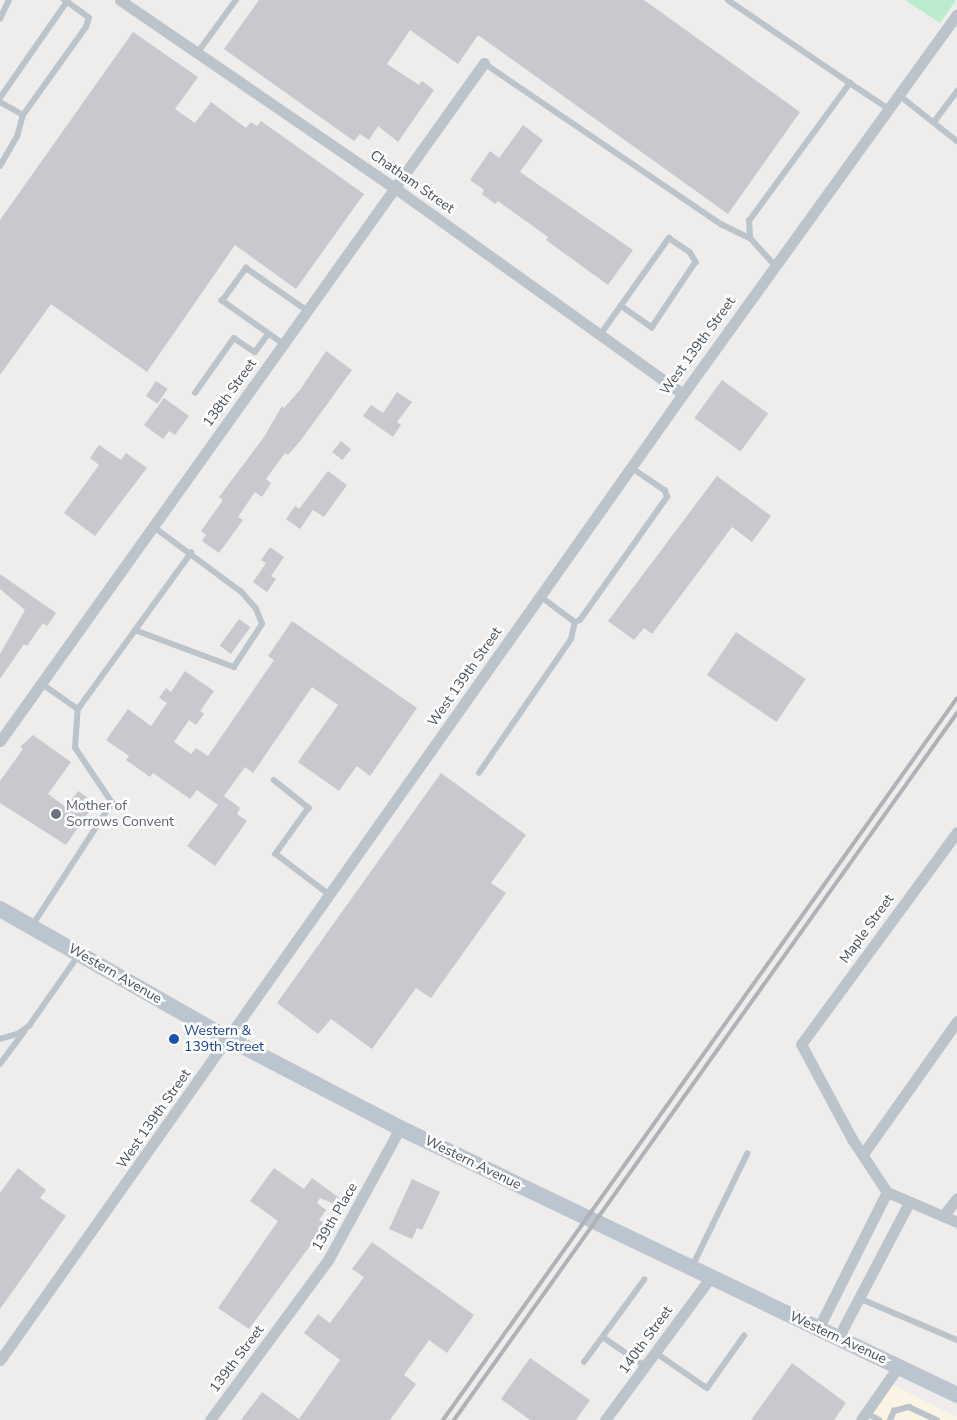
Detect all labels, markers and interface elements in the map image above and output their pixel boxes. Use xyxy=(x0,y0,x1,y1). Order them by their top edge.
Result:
street label: Chatham Street xyxy=(367,147,457,217)
street label: West 139th Street xyxy=(657,294,739,398)
street label: 138th Street xyxy=(200,356,260,430)
street label: West 139th Street xyxy=(425,624,505,730)
place label: Mother of Sorrows Convent xyxy=(66,798,174,830)
marker: Mother of Sorrows Convent xyxy=(50,808,62,820)
street label: Maple Street xyxy=(836,891,898,967)
street label: Western Avenue xyxy=(65,940,165,1008)
place label: Western & 139th Street xyxy=(184,1023,264,1056)
marker: Western & 139th Street xyxy=(168,1033,180,1045)
street label: West 139th Street xyxy=(114,1066,194,1172)
street label: Western Avenue xyxy=(422,1132,524,1194)
street label: 139th Place xyxy=(309,1180,361,1254)
street label: 140th Street xyxy=(616,1303,676,1377)
street label: Western Avenue xyxy=(787,1308,889,1368)
street label: 139th Street xyxy=(206,1322,268,1396)

